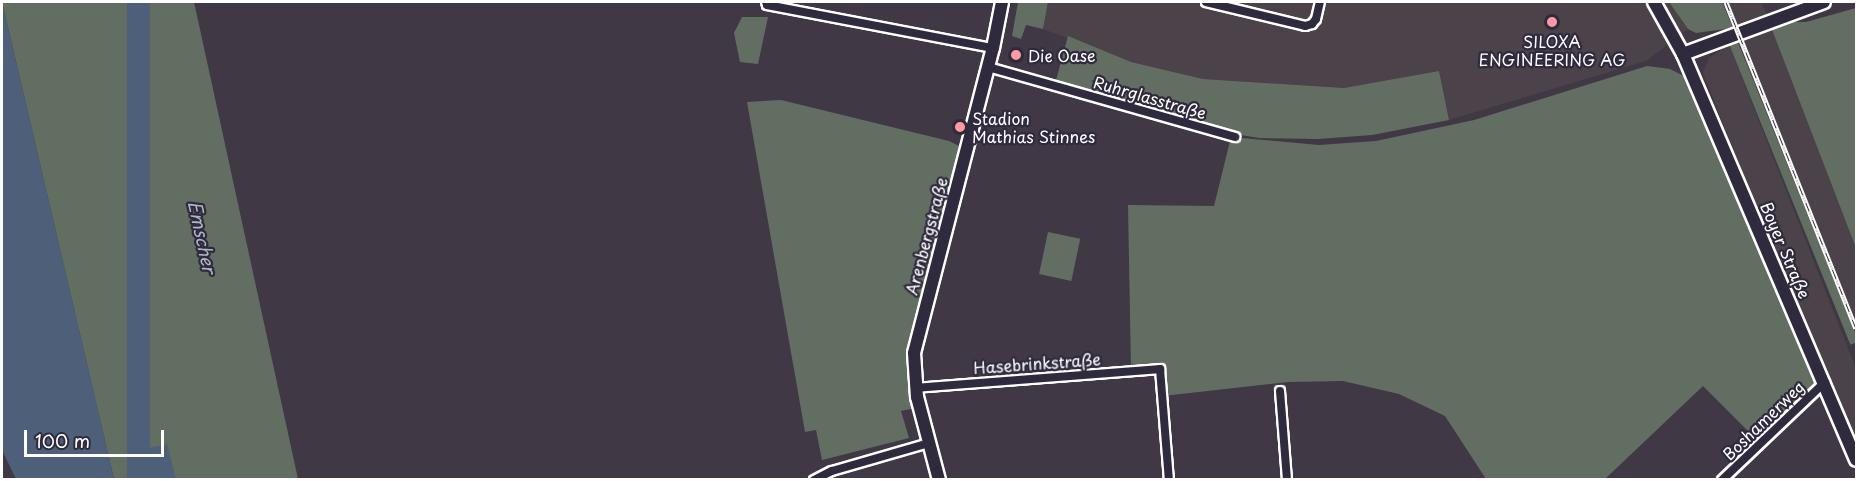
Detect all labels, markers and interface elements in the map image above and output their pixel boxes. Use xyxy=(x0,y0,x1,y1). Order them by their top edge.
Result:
marker: SILOXA ENGINEERING AG xyxy=(1545,15,1559,29)
place label: SILOXA ENGINEERING AG xyxy=(1478,31,1626,69)
place label: Die Oase xyxy=(1028,45,1097,65)
marker: Die Oase xyxy=(1009,48,1023,62)
street label: Ruhrglasstraße xyxy=(1091,72,1209,122)
place label: Stadion Mathias Stinnes xyxy=(972,108,1096,146)
marker: Stadion Mathias Stinnes xyxy=(953,120,967,134)
street label: Arenbergstraße xyxy=(901,175,951,297)
water label: Emscher xyxy=(184,199,220,275)
street label: Boyer Straße xyxy=(1757,199,1815,301)
street label: Hasebrinkstraße xyxy=(973,349,1101,377)
street label: Boshamerweg xyxy=(1718,377,1808,463)
scale bar xyxy=(27,418,166,456)
text: 100 m xyxy=(35,427,90,454)

